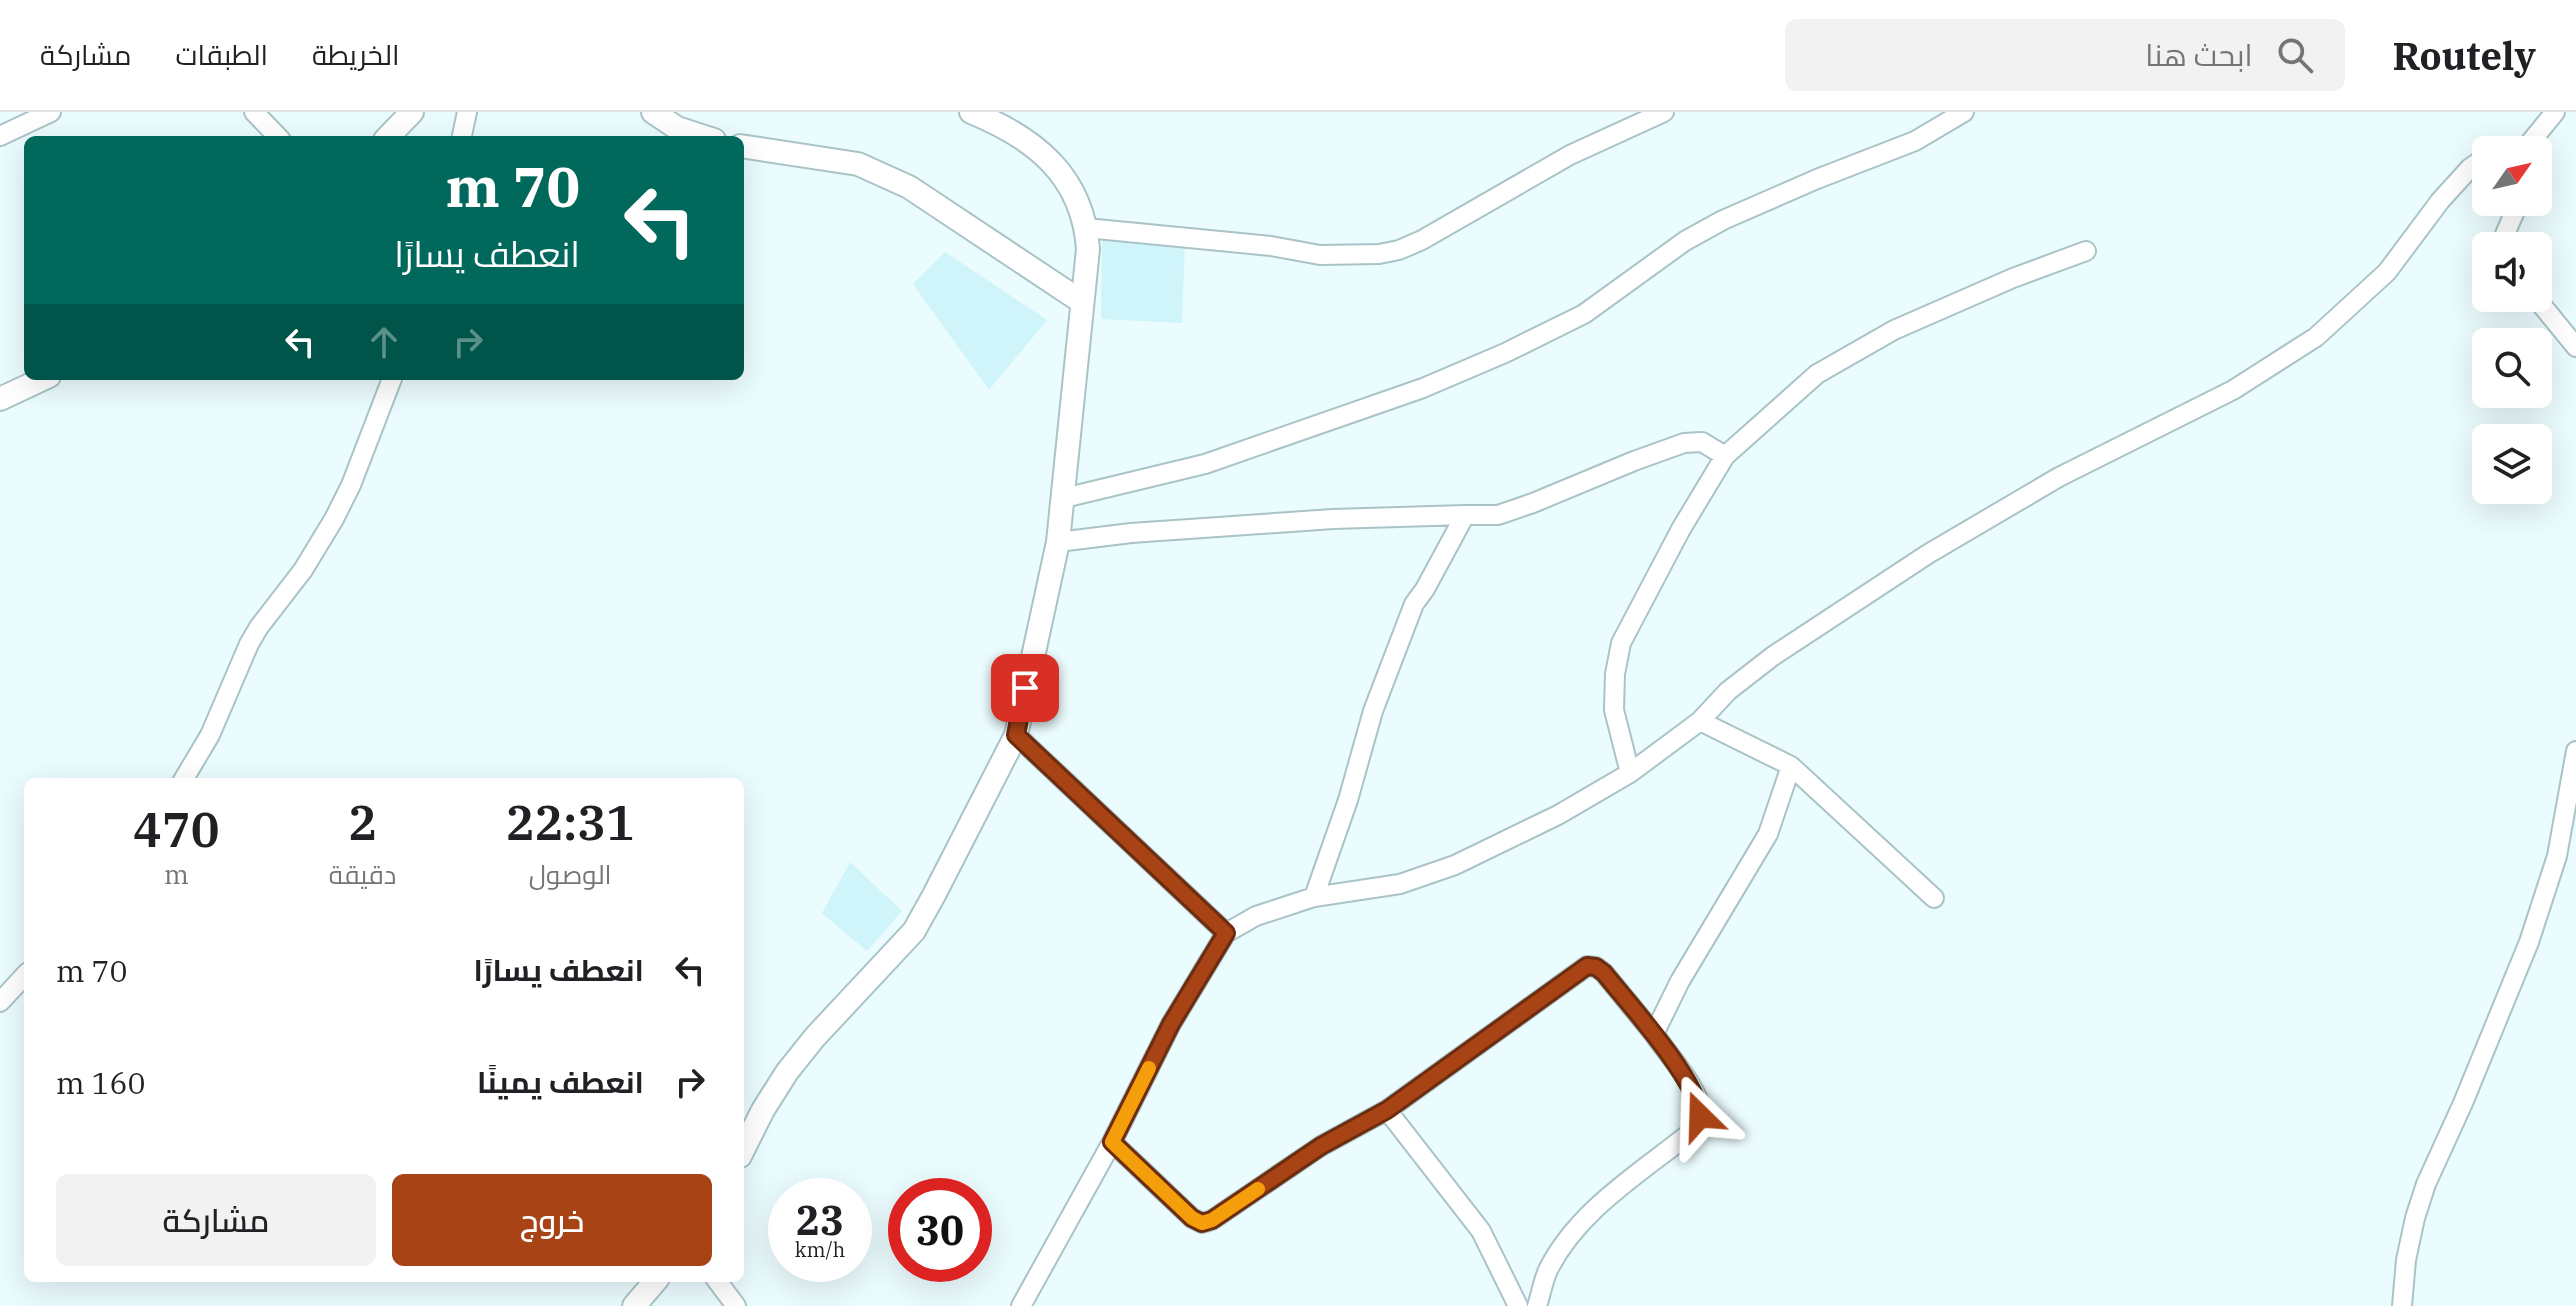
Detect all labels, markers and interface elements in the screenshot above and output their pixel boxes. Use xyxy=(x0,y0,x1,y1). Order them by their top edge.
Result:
search box xyxy=(1785,19,2345,91)
text: Routely xyxy=(2393,31,2536,80)
icon: search xyxy=(2273,33,2317,77)
text: ابحث هنا xyxy=(2145,35,2253,74)
text: مشاركة xyxy=(40,36,131,73)
text: الطبقات xyxy=(175,36,268,73)
text: الخريطة xyxy=(312,36,399,73)
north arrow xyxy=(2472,136,2552,216)
map controls xyxy=(2472,136,2552,504)
text: 70 m xyxy=(445,150,580,222)
icon: left xyxy=(608,168,712,272)
text: انعطف يسارًا xyxy=(394,230,580,277)
button: sound xyxy=(2472,232,2552,312)
icon: left xyxy=(278,320,322,364)
icon: ahead xyxy=(362,320,406,364)
icon: right xyxy=(446,320,490,364)
button: search xyxy=(2472,328,2552,408)
button: layers xyxy=(2472,424,2552,504)
pin xyxy=(991,654,1059,722)
icon: arrive xyxy=(1003,666,1047,710)
text: 2 xyxy=(348,791,377,853)
text: 22:31 xyxy=(505,791,635,853)
text: 470 xyxy=(133,798,220,860)
text: m xyxy=(164,857,189,891)
text: دقيقة xyxy=(329,857,396,891)
text: الوصول xyxy=(529,857,612,891)
icon: left xyxy=(668,948,712,992)
text: انعطف يسارًا xyxy=(473,950,644,989)
text: 70 m xyxy=(56,951,128,990)
icon: right xyxy=(668,1060,712,1104)
text: انعطف يمينًا xyxy=(477,1062,644,1101)
text: 160 m xyxy=(56,1063,146,1102)
position arrow xyxy=(1658,1074,1742,1158)
button: مشاركة xyxy=(56,1174,376,1266)
button: خروج xyxy=(392,1174,712,1266)
speed limit sign: 30 xyxy=(888,1178,992,1282)
text: 23 xyxy=(796,1194,844,1246)
text: km/h xyxy=(795,1236,845,1263)

